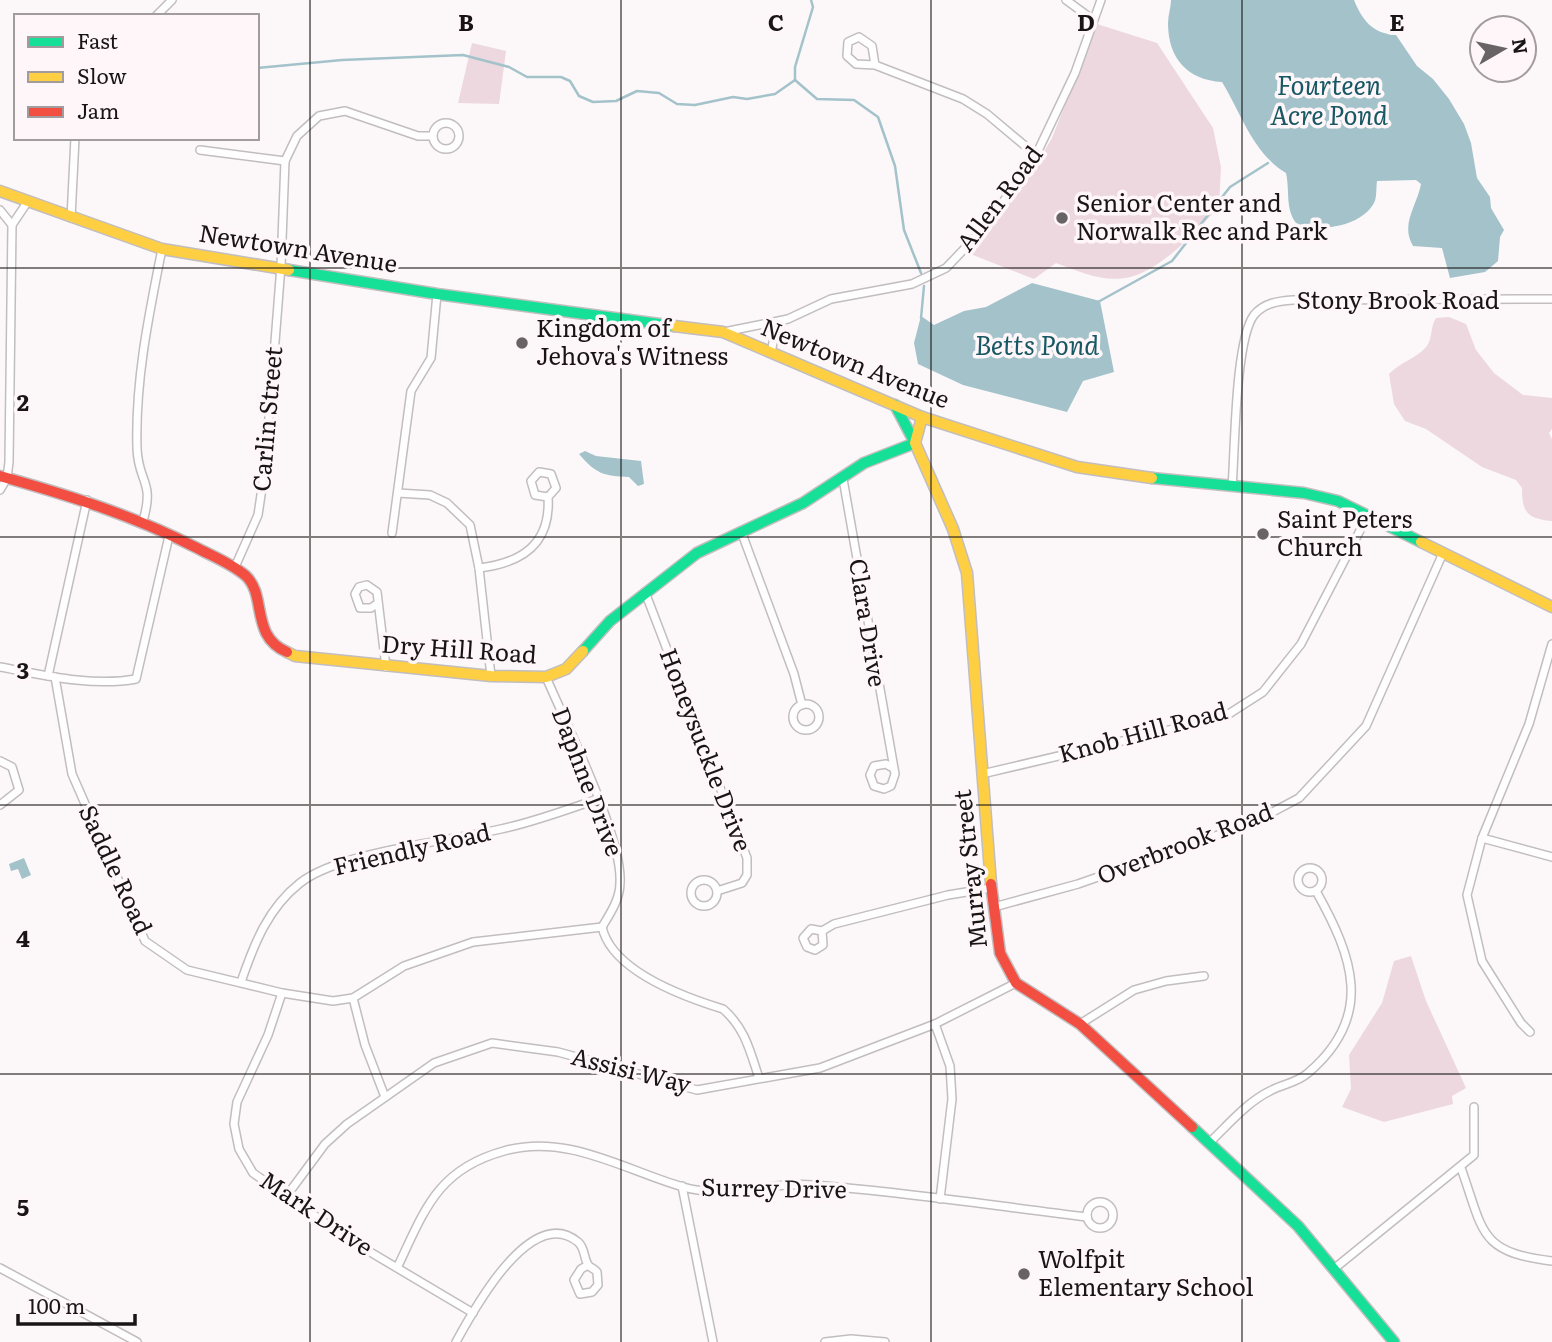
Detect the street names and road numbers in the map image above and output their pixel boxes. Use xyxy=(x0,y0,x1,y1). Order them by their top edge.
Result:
street label: Allen Road xyxy=(947,137,1050,258)
street label: Newtown Avenue xyxy=(197,214,400,280)
street label: Stony Brook Road xyxy=(1296,281,1500,316)
street label: Newtown Avenue xyxy=(756,308,956,415)
street label: Carlin Street xyxy=(242,344,289,493)
street label: Clara Drive xyxy=(842,556,897,689)
street label: Dry Hill Road xyxy=(380,625,538,670)
street label: Honeysuckle Drive xyxy=(652,642,762,856)
street label: Knob Hill Road xyxy=(1054,691,1231,770)
street label: Daphne Drive xyxy=(545,701,634,861)
street label: Murray Street xyxy=(943,788,994,951)
street label: Overbrook Road xyxy=(1091,792,1277,891)
street label: Saddle Road xyxy=(72,798,163,940)
street label: Friendly Road xyxy=(329,812,494,883)
street label: Assisi Way xyxy=(568,1037,695,1100)
street label: Mark Drive xyxy=(254,1161,381,1263)
street label: Surrey Drive xyxy=(701,1168,847,1205)

